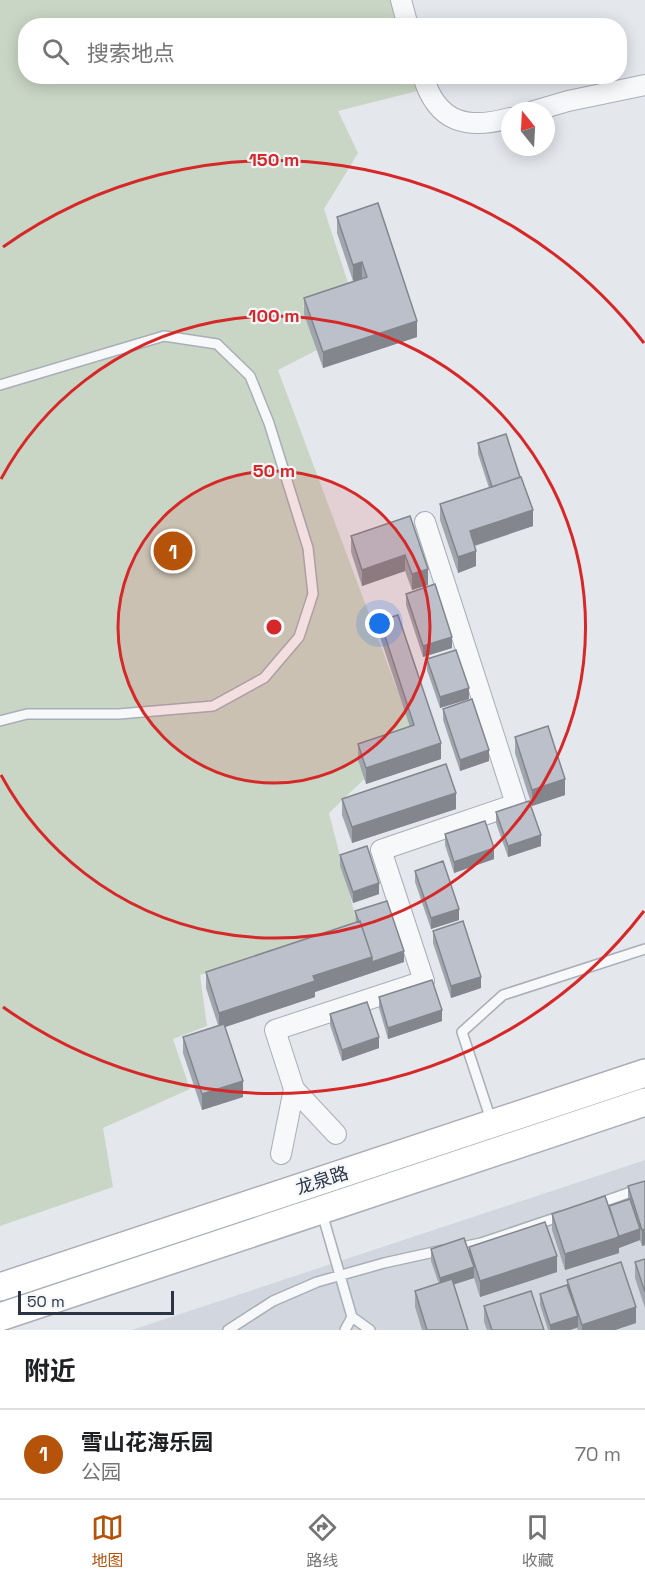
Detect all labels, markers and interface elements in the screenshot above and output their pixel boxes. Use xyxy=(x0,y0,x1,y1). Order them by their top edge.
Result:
search box xyxy=(18,18,627,84)
icon: search xyxy=(39,35,72,68)
text: 搜索地点 xyxy=(87,39,175,67)
north arrow xyxy=(501,102,555,156)
text: 150 m xyxy=(249,148,299,171)
text: 100 m xyxy=(248,304,300,327)
text: 50 m xyxy=(253,459,295,482)
pin: 1 xyxy=(154,528,192,574)
your location xyxy=(365,609,394,638)
centre of rings xyxy=(264,617,284,637)
street label: 龙泉路 xyxy=(293,1161,351,1199)
scale bar xyxy=(18,1288,174,1316)
text: 50 m xyxy=(27,1291,65,1312)
text: 附近 xyxy=(24,1354,76,1388)
text: 雪山花海乐园 xyxy=(81,1428,213,1456)
text: 1 xyxy=(39,1441,48,1467)
text: 70 m xyxy=(575,1441,621,1467)
text: 公园 xyxy=(81,1459,121,1485)
tab: 地图 xyxy=(91,1511,124,1571)
tab: 路线 xyxy=(306,1511,339,1571)
tab: 收藏 xyxy=(521,1511,554,1571)

